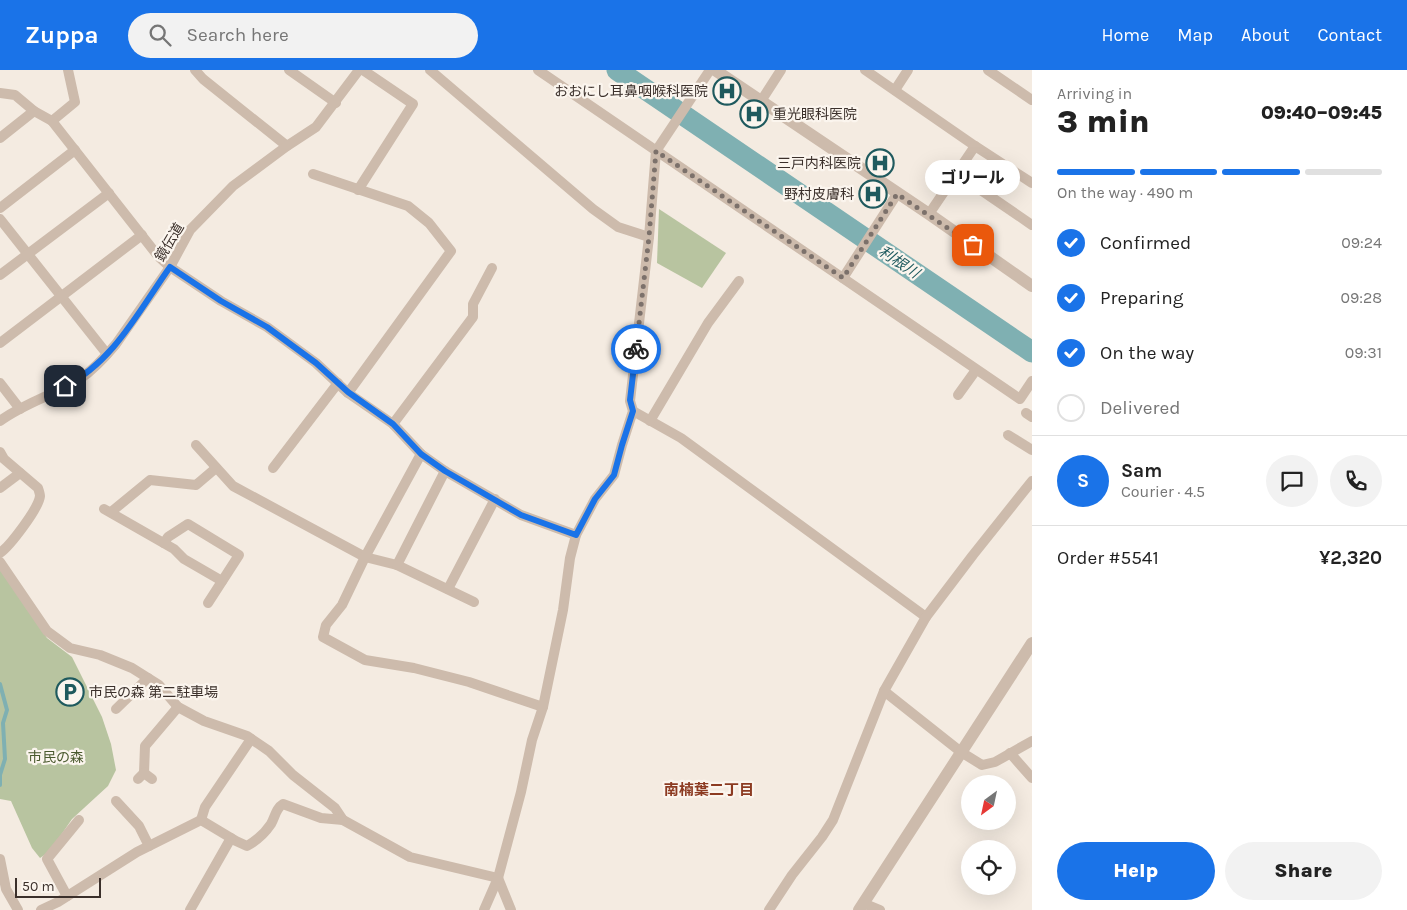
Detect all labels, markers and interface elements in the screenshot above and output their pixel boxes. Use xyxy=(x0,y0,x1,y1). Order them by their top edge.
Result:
search box xyxy=(128,13,478,58)
text: Zuppa xyxy=(25,21,98,49)
icon: search xyxy=(146,21,174,49)
text: Search here xyxy=(186,24,289,46)
text: Home xyxy=(1101,24,1149,46)
text: Map xyxy=(1177,24,1213,46)
text: About xyxy=(1241,24,1290,46)
text: Contact xyxy=(1318,24,1382,46)
hospital icon: おおにし耳鼻咽喉科医院 xyxy=(712,76,742,106)
place label: おおにし耳鼻咽喉科医院 xyxy=(554,83,708,100)
text: Arriving in xyxy=(1057,84,1132,103)
hospital icon: 重光眼科医院 xyxy=(739,99,769,129)
text: 09:40–09:45 xyxy=(1261,102,1382,124)
text: 3 min xyxy=(1057,103,1150,140)
place label: 重光眼科医院 xyxy=(773,106,857,123)
hospital icon: 三戸内科医院 xyxy=(865,148,895,178)
place label: 三戸内科医院 xyxy=(777,155,861,172)
callout: ゴリール xyxy=(926,160,1020,195)
text: ゴリール xyxy=(940,168,1005,187)
hospital icon: 野村皮膚科 xyxy=(858,179,888,209)
text: On the way · 490 m xyxy=(1057,183,1193,202)
place label: 野村皮膚科 xyxy=(784,186,854,203)
street label: 鏡伝道 xyxy=(151,220,188,265)
pin xyxy=(952,224,994,266)
icon: check xyxy=(1057,229,1085,257)
icon: bag xyxy=(959,231,987,259)
text: Confirmed xyxy=(1100,232,1191,254)
text: 09:24 xyxy=(1341,233,1382,252)
water label: 利根川 xyxy=(875,242,924,283)
icon: check xyxy=(1057,284,1085,312)
text: Preparing xyxy=(1100,287,1183,309)
text: 09:28 xyxy=(1340,288,1382,307)
courier xyxy=(611,324,661,374)
icon: bike xyxy=(622,335,650,363)
icon: check xyxy=(1057,339,1085,367)
text: On the way xyxy=(1100,342,1194,364)
text: 09:31 xyxy=(1345,343,1382,362)
pin xyxy=(44,365,86,407)
icon: home xyxy=(51,372,79,400)
text: Delivered xyxy=(1100,397,1180,419)
button: chat xyxy=(1266,455,1318,507)
button: phone xyxy=(1330,455,1382,507)
text: Sam xyxy=(1121,460,1162,482)
text: S xyxy=(1077,470,1089,492)
text: Courier · 4.5 xyxy=(1121,482,1205,501)
text: Order #5541 xyxy=(1057,547,1159,569)
text: ¥2,320 xyxy=(1319,547,1382,569)
parking icon: 市民の森 第二駐車場 xyxy=(55,677,85,707)
place label: 市民の森 第二駐車場 xyxy=(89,684,218,701)
park label: 市民の森 xyxy=(28,749,84,766)
north arrow xyxy=(961,775,1016,830)
map controls xyxy=(961,775,1016,895)
district label: 南楠葉二丁目 xyxy=(664,781,754,799)
button: locate xyxy=(961,840,1016,895)
button: Help xyxy=(1057,842,1215,900)
button: Share xyxy=(1225,842,1382,900)
scale bar xyxy=(15,875,101,898)
text: 50 m xyxy=(22,878,55,895)

